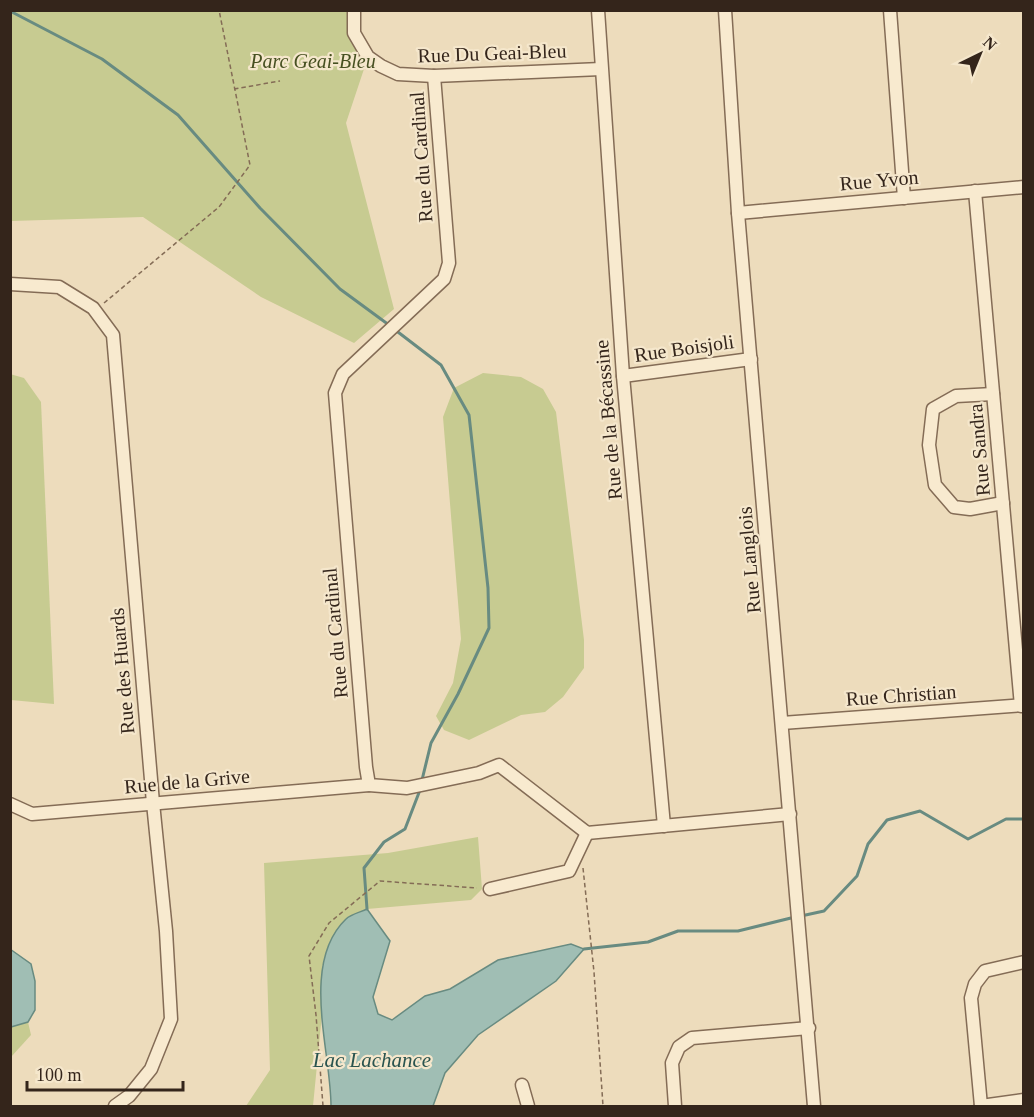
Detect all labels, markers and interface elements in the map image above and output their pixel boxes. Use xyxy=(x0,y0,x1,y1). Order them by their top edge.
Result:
north arrow xyxy=(950,24,1010,84)
text: N xyxy=(980,33,1000,54)
street label: Rue Du Geai-Bleu xyxy=(417,39,567,67)
park label: Parc Geai-Bleu xyxy=(249,50,376,72)
street label: Rue du Cardinal xyxy=(405,90,437,223)
street label: Rue Yvon xyxy=(839,166,919,194)
street label: Rue Boisjoli xyxy=(633,330,736,367)
street label: Rue de la Bécassine xyxy=(590,339,626,501)
street label: Rue Sandra xyxy=(964,403,994,497)
street label: Rue Langlois xyxy=(733,505,766,614)
street label: Rue du Cardinal xyxy=(318,566,352,699)
street label: Rue des Huards xyxy=(106,607,138,735)
street label: Rue Christian xyxy=(845,680,957,710)
street label: Rue de la Grive xyxy=(123,765,251,797)
water label: Lac Lachance xyxy=(312,1048,431,1072)
scale bar xyxy=(27,1054,183,1092)
text: 100 m xyxy=(36,1065,82,1085)

